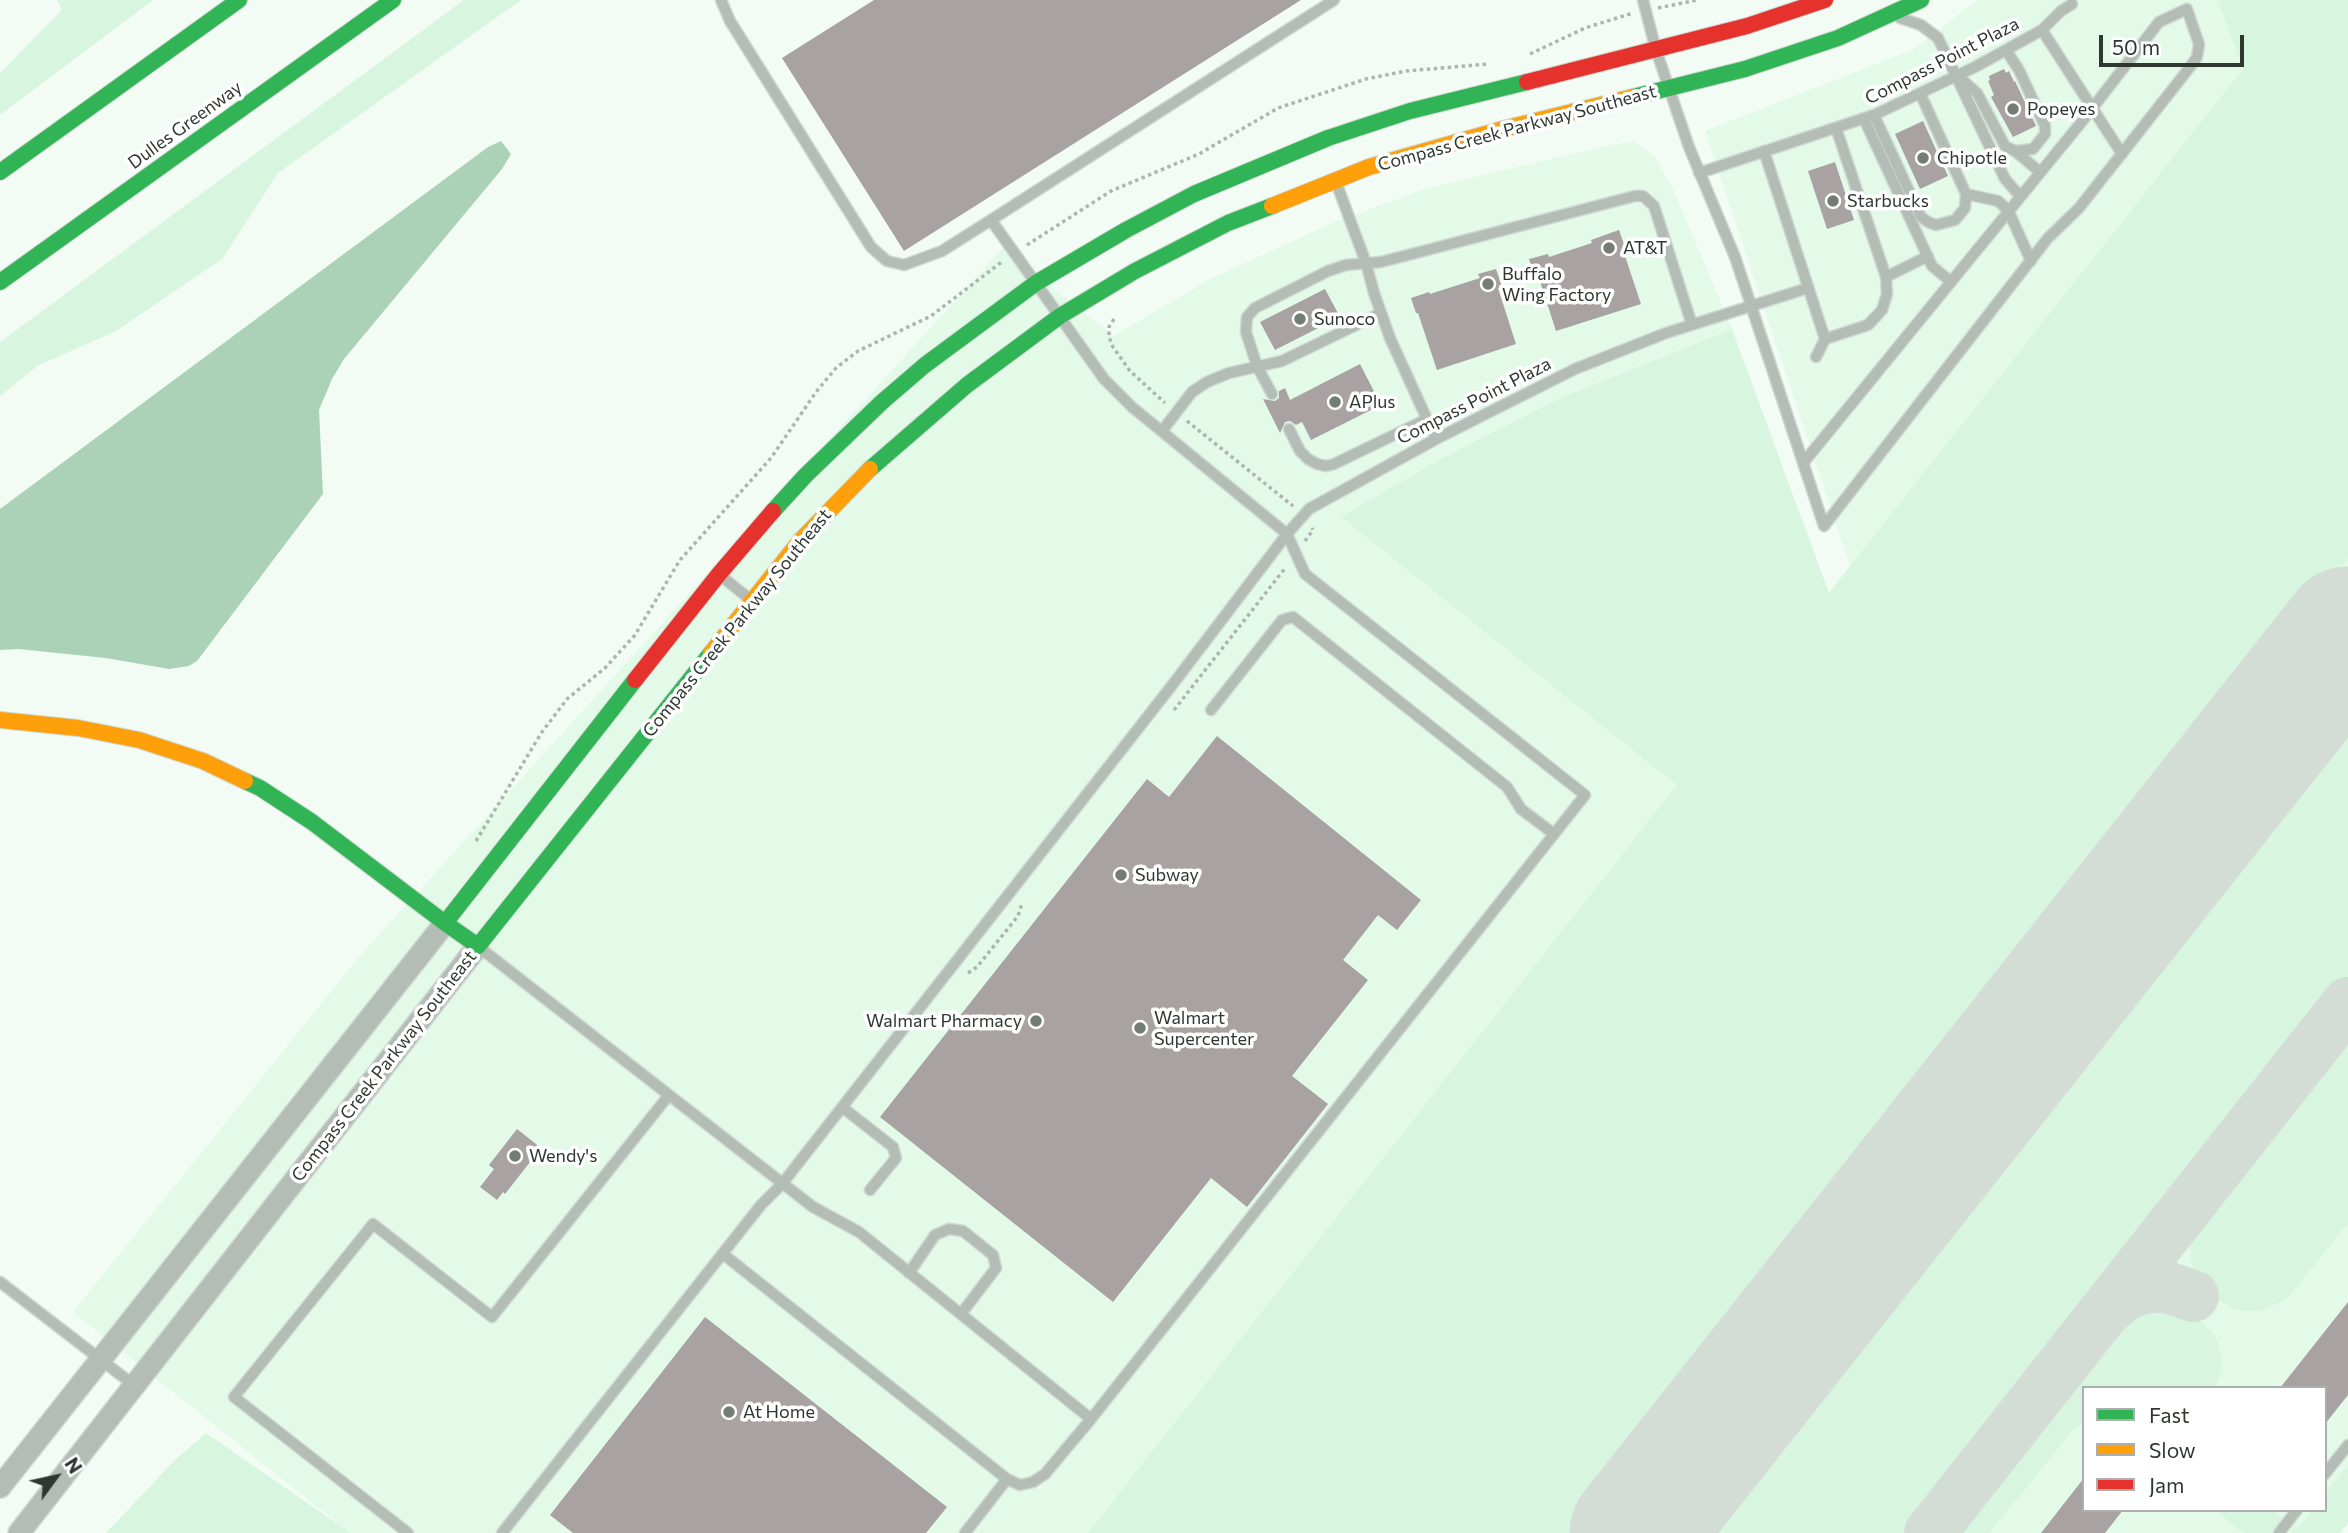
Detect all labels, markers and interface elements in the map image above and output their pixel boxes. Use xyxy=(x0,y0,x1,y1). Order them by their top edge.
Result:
street label: Compass Point Plaza xyxy=(1861,13,2023,109)
scale bar xyxy=(2103,21,2248,65)
text: 50 m xyxy=(2112,34,2160,59)
street label: Dulles Greenway xyxy=(124,76,246,174)
street label: Compass Creek Parkway Southeast xyxy=(1375,80,1659,176)
place label: Popeyes xyxy=(2027,98,2095,120)
marker: Popeyes xyxy=(2005,101,2021,117)
place label: Chipotle xyxy=(1937,147,2007,169)
marker: Chipotle xyxy=(1915,150,1931,166)
place label: Starbucks xyxy=(1847,190,1929,212)
marker: Starbucks xyxy=(1825,193,1841,209)
place label: AT&T xyxy=(1623,237,1667,259)
marker: AT&T xyxy=(1601,240,1617,256)
place label: Buffalo Wing Factory xyxy=(1502,263,1611,306)
marker: Buffalo Wing Factory xyxy=(1480,276,1496,292)
place label: Sunoco xyxy=(1314,308,1375,330)
marker: Sunoco xyxy=(1292,311,1308,327)
street label: Compass Point Plaza xyxy=(1393,353,1555,449)
place label: APlus xyxy=(1349,391,1396,413)
marker: APlus xyxy=(1327,394,1343,410)
street label: Compass Creek Parkway Southeast xyxy=(638,505,836,741)
place label: Subway xyxy=(1135,864,1199,886)
marker: Subway xyxy=(1113,867,1129,883)
street label: Compass Creek Parkway Southeast xyxy=(287,946,481,1186)
place label: Walmart Supercenter xyxy=(1154,1007,1254,1050)
place label: Walmart Pharmacy xyxy=(866,1010,1022,1032)
marker: Walmart Pharmacy xyxy=(1028,1013,1044,1029)
marker: Walmart Supercenter xyxy=(1132,1020,1148,1036)
place label: Wendy's xyxy=(529,1145,597,1167)
marker: Wendy's xyxy=(507,1148,523,1164)
legend xyxy=(2082,1386,2327,1512)
place label: At Home xyxy=(743,1401,815,1423)
text: Fast xyxy=(2149,1402,2190,1427)
marker: At Home xyxy=(721,1404,737,1420)
text: Slow xyxy=(2149,1437,2196,1462)
north arrow xyxy=(21,1442,91,1512)
text: N xyxy=(60,1453,88,1478)
text: Jam xyxy=(2149,1472,2184,1497)

